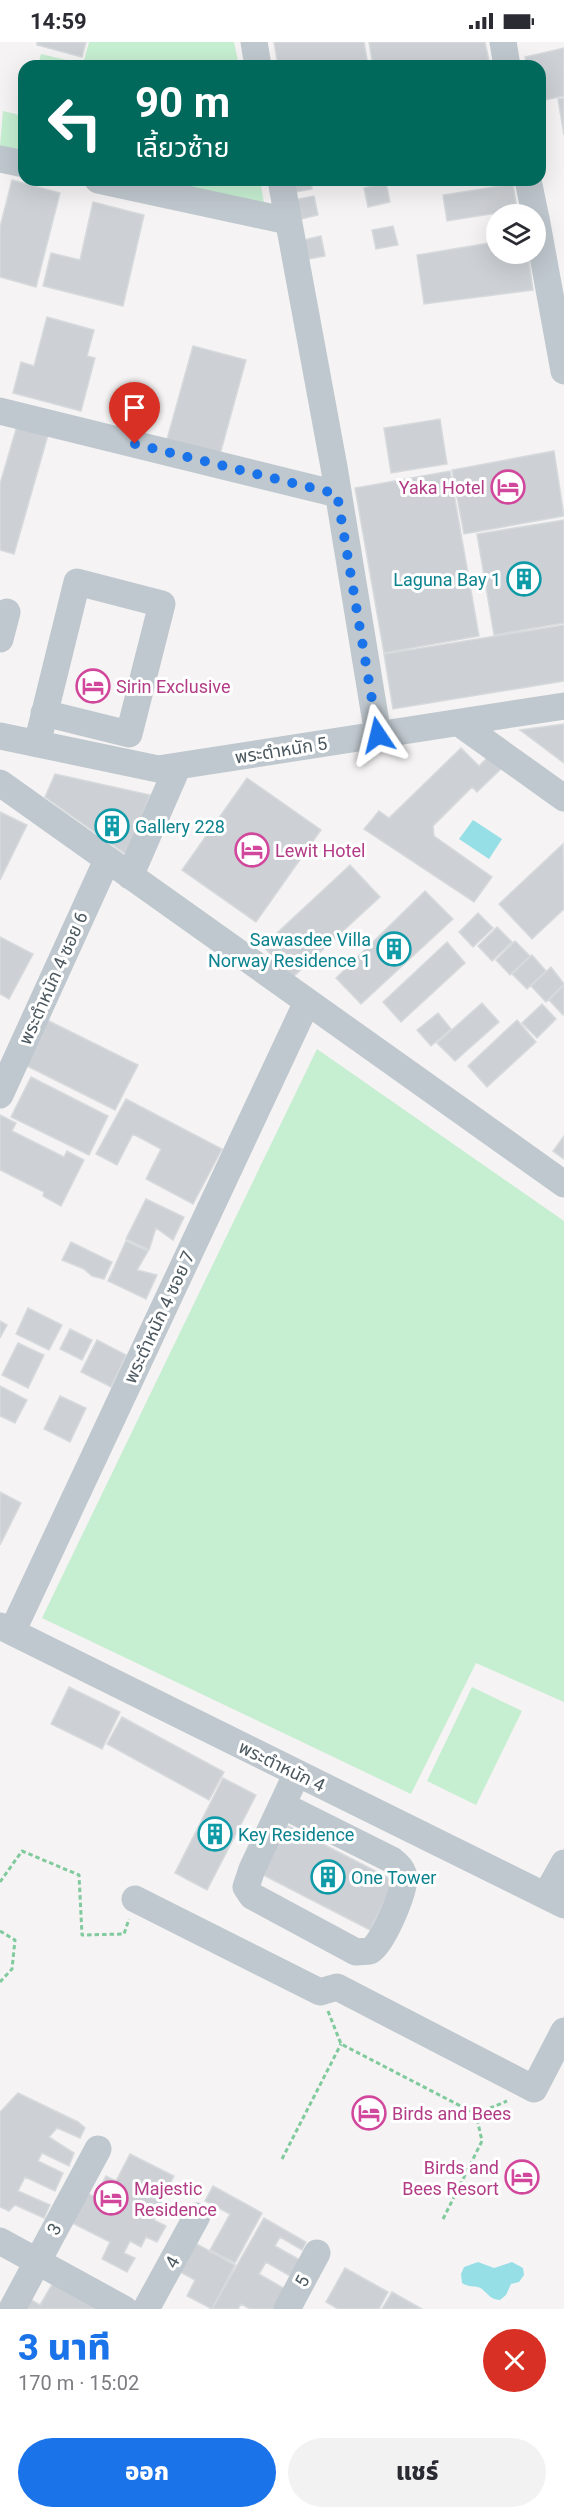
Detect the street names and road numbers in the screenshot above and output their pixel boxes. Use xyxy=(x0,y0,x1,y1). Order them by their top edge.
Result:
street label: พระตำหนัก 5 xyxy=(233,732,329,768)
street label: พระตำหนัก 4 ซอย 6 xyxy=(14,908,92,1048)
street label: พระตำหนัก 4 ซอย 7 xyxy=(119,1248,199,1386)
street label: พระตำหนัก 4 xyxy=(236,1736,328,1796)
street label: 3 xyxy=(42,2219,66,2239)
street label: 4 xyxy=(160,2252,184,2272)
street label: 5 xyxy=(290,2272,314,2290)

